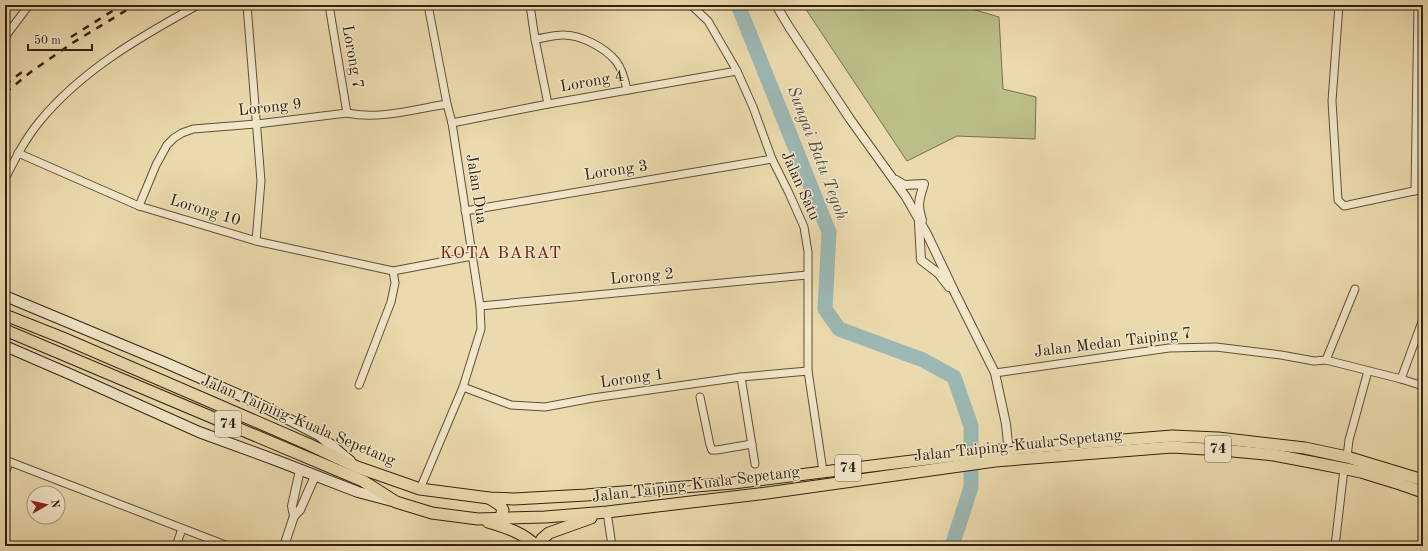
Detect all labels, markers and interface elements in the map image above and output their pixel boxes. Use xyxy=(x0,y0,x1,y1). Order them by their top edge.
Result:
street label: Lorong 7 xyxy=(339,24,365,90)
scale bar xyxy=(28,26,92,52)
text: 50 m xyxy=(34,34,61,47)
street label: Lorong 4 xyxy=(559,69,625,95)
water label: Sungai Batu Tegoh xyxy=(784,84,850,223)
street label: Lorong 9 xyxy=(237,97,303,119)
street label: Jalan Satu xyxy=(778,149,823,223)
street label: Jalan Dua xyxy=(463,153,489,225)
street label: Lorong 3 xyxy=(583,158,649,184)
street label: Lorong 10 xyxy=(168,193,242,229)
district label: KOTA BARAT xyxy=(440,245,562,262)
street label: Lorong 2 xyxy=(609,266,675,288)
street label: Jalan Medan Taiping 7 xyxy=(1033,325,1193,361)
street label: Lorong 1 xyxy=(599,367,665,391)
street label: Jalan Taiping-Kuala Sepetang xyxy=(198,373,398,469)
road number: 74 xyxy=(215,411,241,437)
street label: Jalan Taiping-Kuala Sepetang xyxy=(913,427,1123,465)
road number: 74 xyxy=(1205,436,1231,462)
road number: 74 xyxy=(835,455,861,481)
street label: Jalan Taiping-Kuala Sepetang xyxy=(591,464,801,506)
north arrow xyxy=(26,485,66,525)
text: N xyxy=(48,499,61,509)

